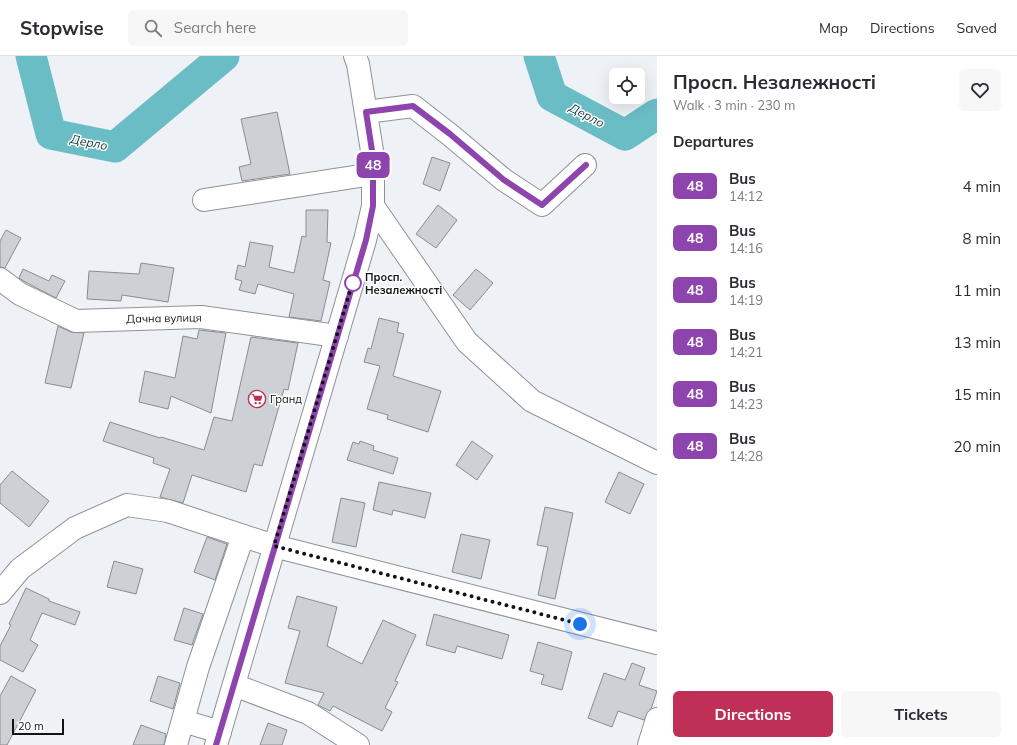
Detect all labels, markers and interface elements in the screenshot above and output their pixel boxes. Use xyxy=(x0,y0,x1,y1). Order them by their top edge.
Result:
search box xyxy=(128,10,408,46)
text: Stopwise xyxy=(20,16,104,40)
icon: search xyxy=(142,17,164,39)
text: Search here xyxy=(174,18,256,37)
text: Map xyxy=(819,19,848,37)
text: Directions xyxy=(870,19,935,37)
text: Saved xyxy=(957,19,997,37)
map controls xyxy=(609,68,645,104)
button: locate xyxy=(609,68,645,104)
button: heart xyxy=(959,69,1001,111)
text: Просп. Незалежності xyxy=(673,70,876,94)
text: Walk · 3 min · 230 m xyxy=(673,97,795,113)
water label: Дерло xyxy=(566,99,607,130)
water label: Дерло xyxy=(68,131,109,153)
text: Departures xyxy=(673,132,754,151)
line badge: 48 xyxy=(355,152,391,178)
text: 48 xyxy=(365,156,381,174)
text: Bus xyxy=(729,169,756,188)
text: 48 xyxy=(687,177,703,195)
text: 4 min xyxy=(963,177,1001,196)
text: 14:12 xyxy=(729,188,763,204)
text: Bus xyxy=(729,221,756,240)
text: 48 xyxy=(687,229,703,247)
text: 8 min xyxy=(963,229,1001,248)
text: 14:16 xyxy=(729,240,763,256)
place label: Просп. Незалежності xyxy=(365,270,442,297)
text: Bus xyxy=(729,273,756,292)
marker: Просп. Незалежності xyxy=(344,274,362,292)
text: 48 xyxy=(687,281,703,299)
text: 11 min xyxy=(954,281,1001,300)
text: 14:19 xyxy=(729,292,763,308)
street label: Дачна вулиця xyxy=(126,310,202,326)
text: Bus xyxy=(729,325,756,344)
text: 48 xyxy=(687,333,703,351)
text: 13 min xyxy=(954,333,1001,352)
text: 14:21 xyxy=(729,344,763,360)
text: Bus xyxy=(729,377,756,396)
text: 48 xyxy=(687,385,703,403)
text: 15 min xyxy=(954,385,1001,404)
supermarket icon: Гранд xyxy=(247,389,267,409)
place label: Гранд xyxy=(270,392,302,406)
text: 14:23 xyxy=(729,396,763,412)
text: Bus xyxy=(729,429,756,448)
text: 48 xyxy=(687,437,703,455)
text: 20 min xyxy=(954,437,1001,456)
text: 14:28 xyxy=(729,448,763,464)
your location xyxy=(570,614,590,634)
button: Directions xyxy=(673,691,833,737)
button: Tickets xyxy=(841,691,1001,737)
scale bar xyxy=(12,717,64,736)
text: 20 m xyxy=(18,719,44,733)

